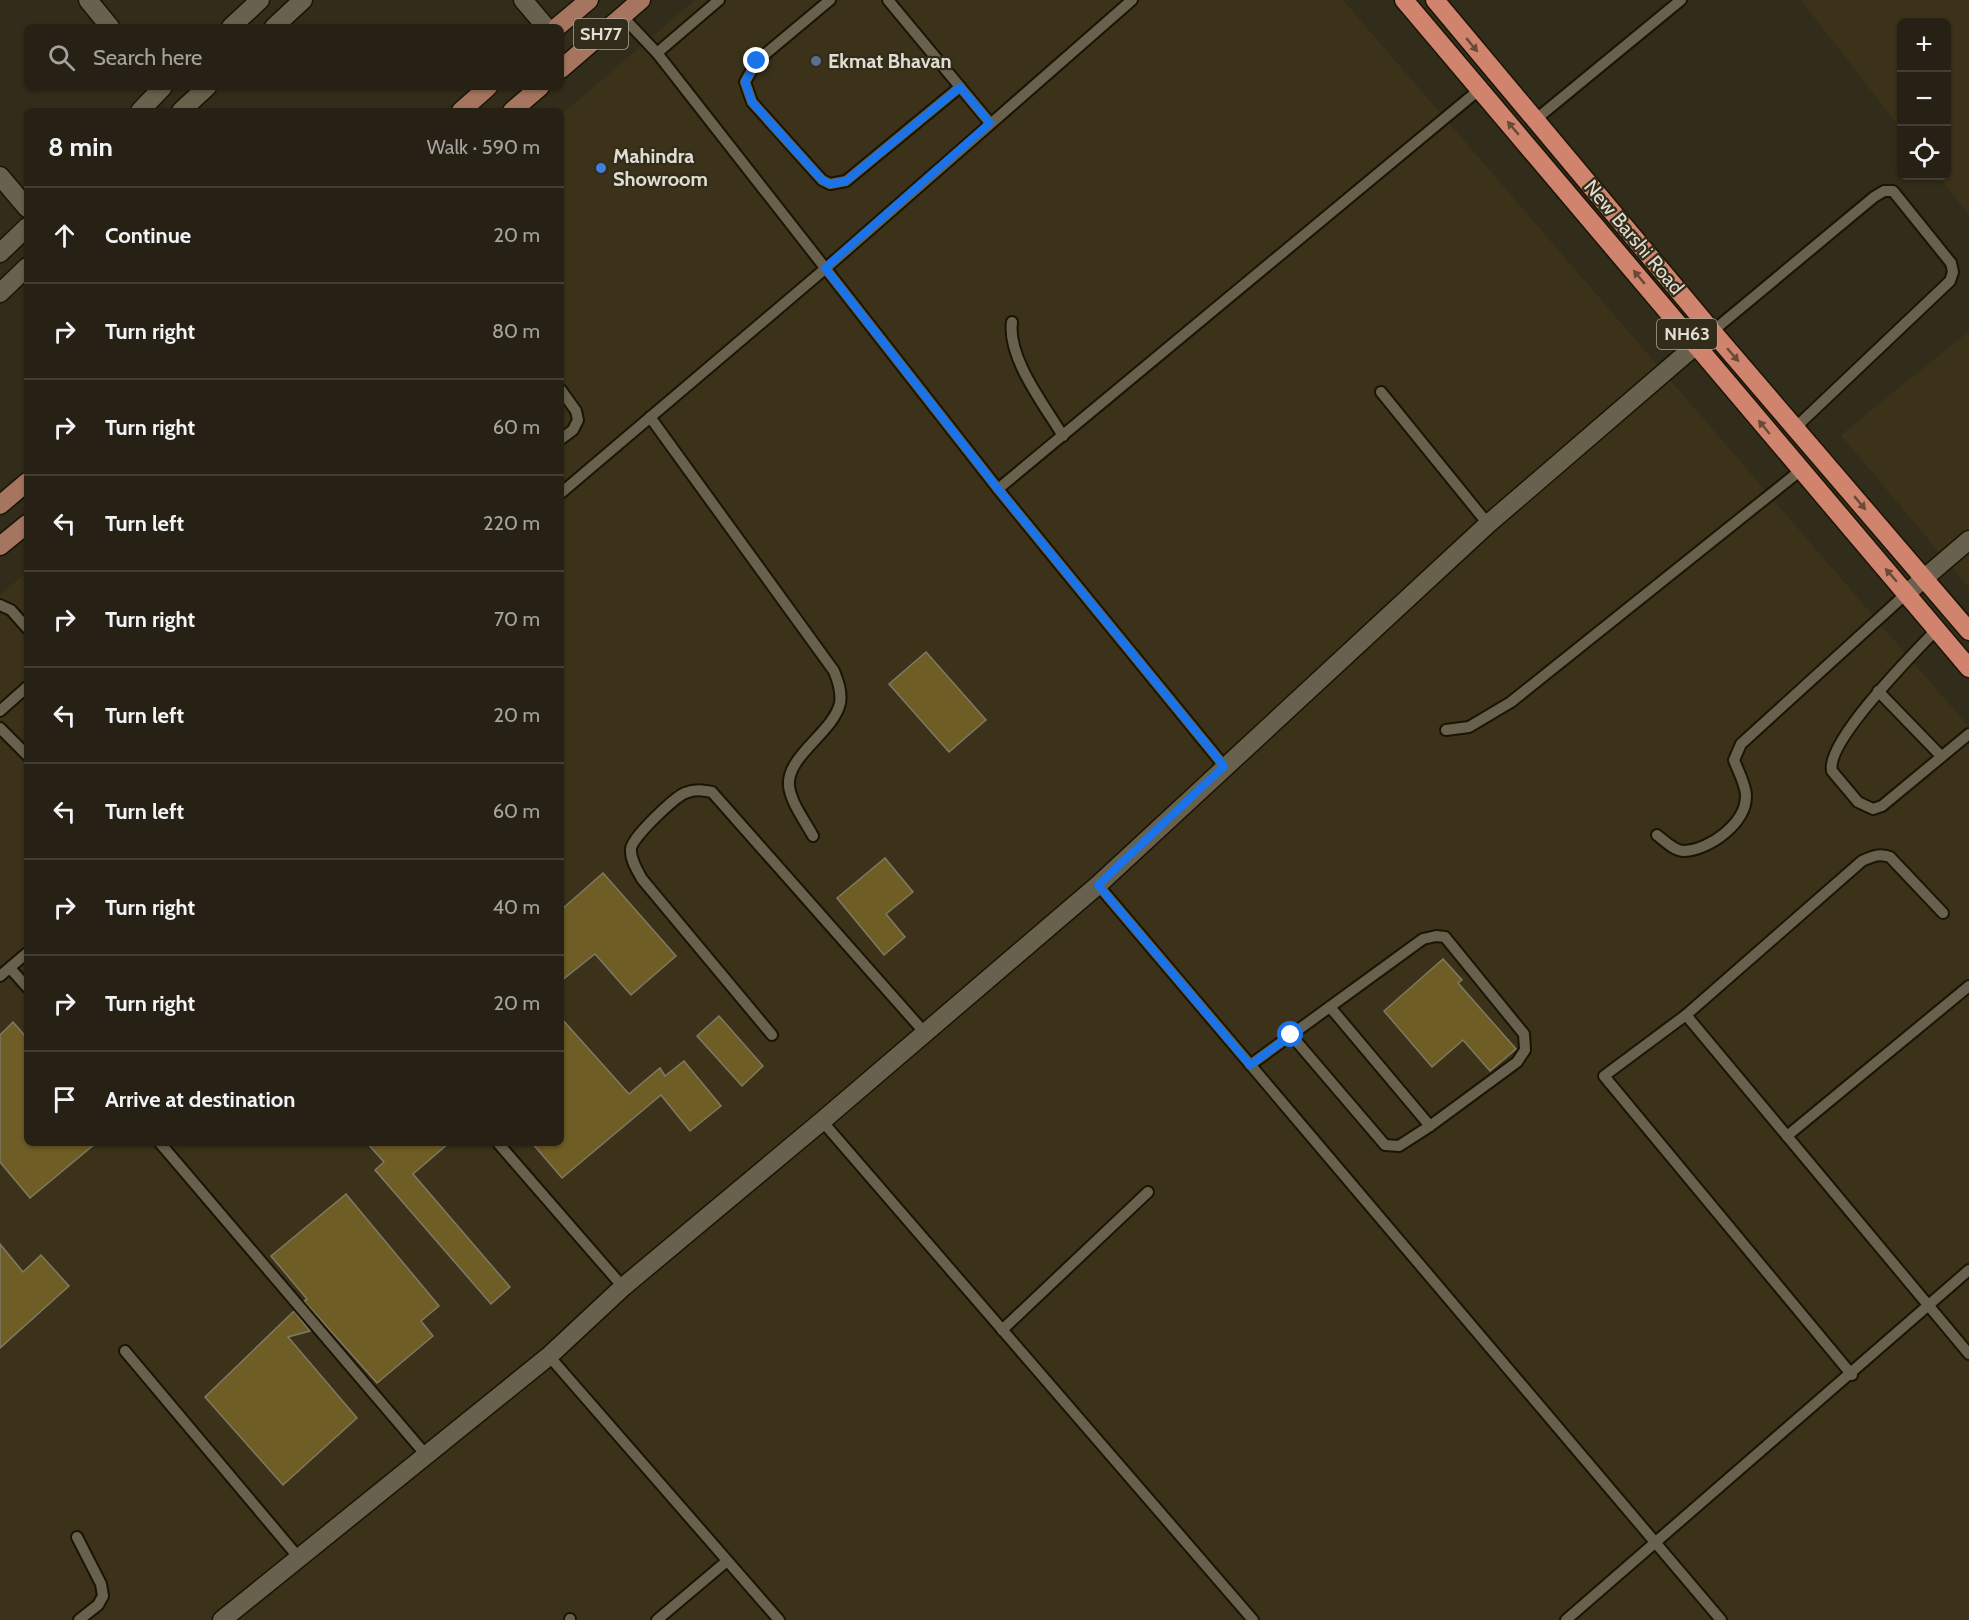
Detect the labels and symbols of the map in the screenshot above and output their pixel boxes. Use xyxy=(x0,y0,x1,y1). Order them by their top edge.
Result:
road number: SH77 xyxy=(574,19,628,49)
one-way arrow xyxy=(1466,37,1479,53)
route end xyxy=(743,47,769,73)
place label: Ekmat Bhavan xyxy=(828,49,951,73)
marker: Ekmat Bhavan xyxy=(809,54,823,68)
one-way arrow xyxy=(1507,120,1520,136)
place label: Mahindra Showroom xyxy=(613,144,708,191)
marker: Mahindra Showroom xyxy=(594,161,608,175)
street label: New Barshi Road xyxy=(1579,175,1689,299)
one-way arrow xyxy=(1633,270,1646,285)
road number: NH63 xyxy=(1657,319,1717,349)
one-way arrow xyxy=(1726,347,1739,362)
one-way arrow xyxy=(1758,420,1771,435)
one-way arrow xyxy=(1853,495,1866,510)
one-way arrow xyxy=(1885,568,1898,583)
route start xyxy=(1277,1021,1303,1047)

